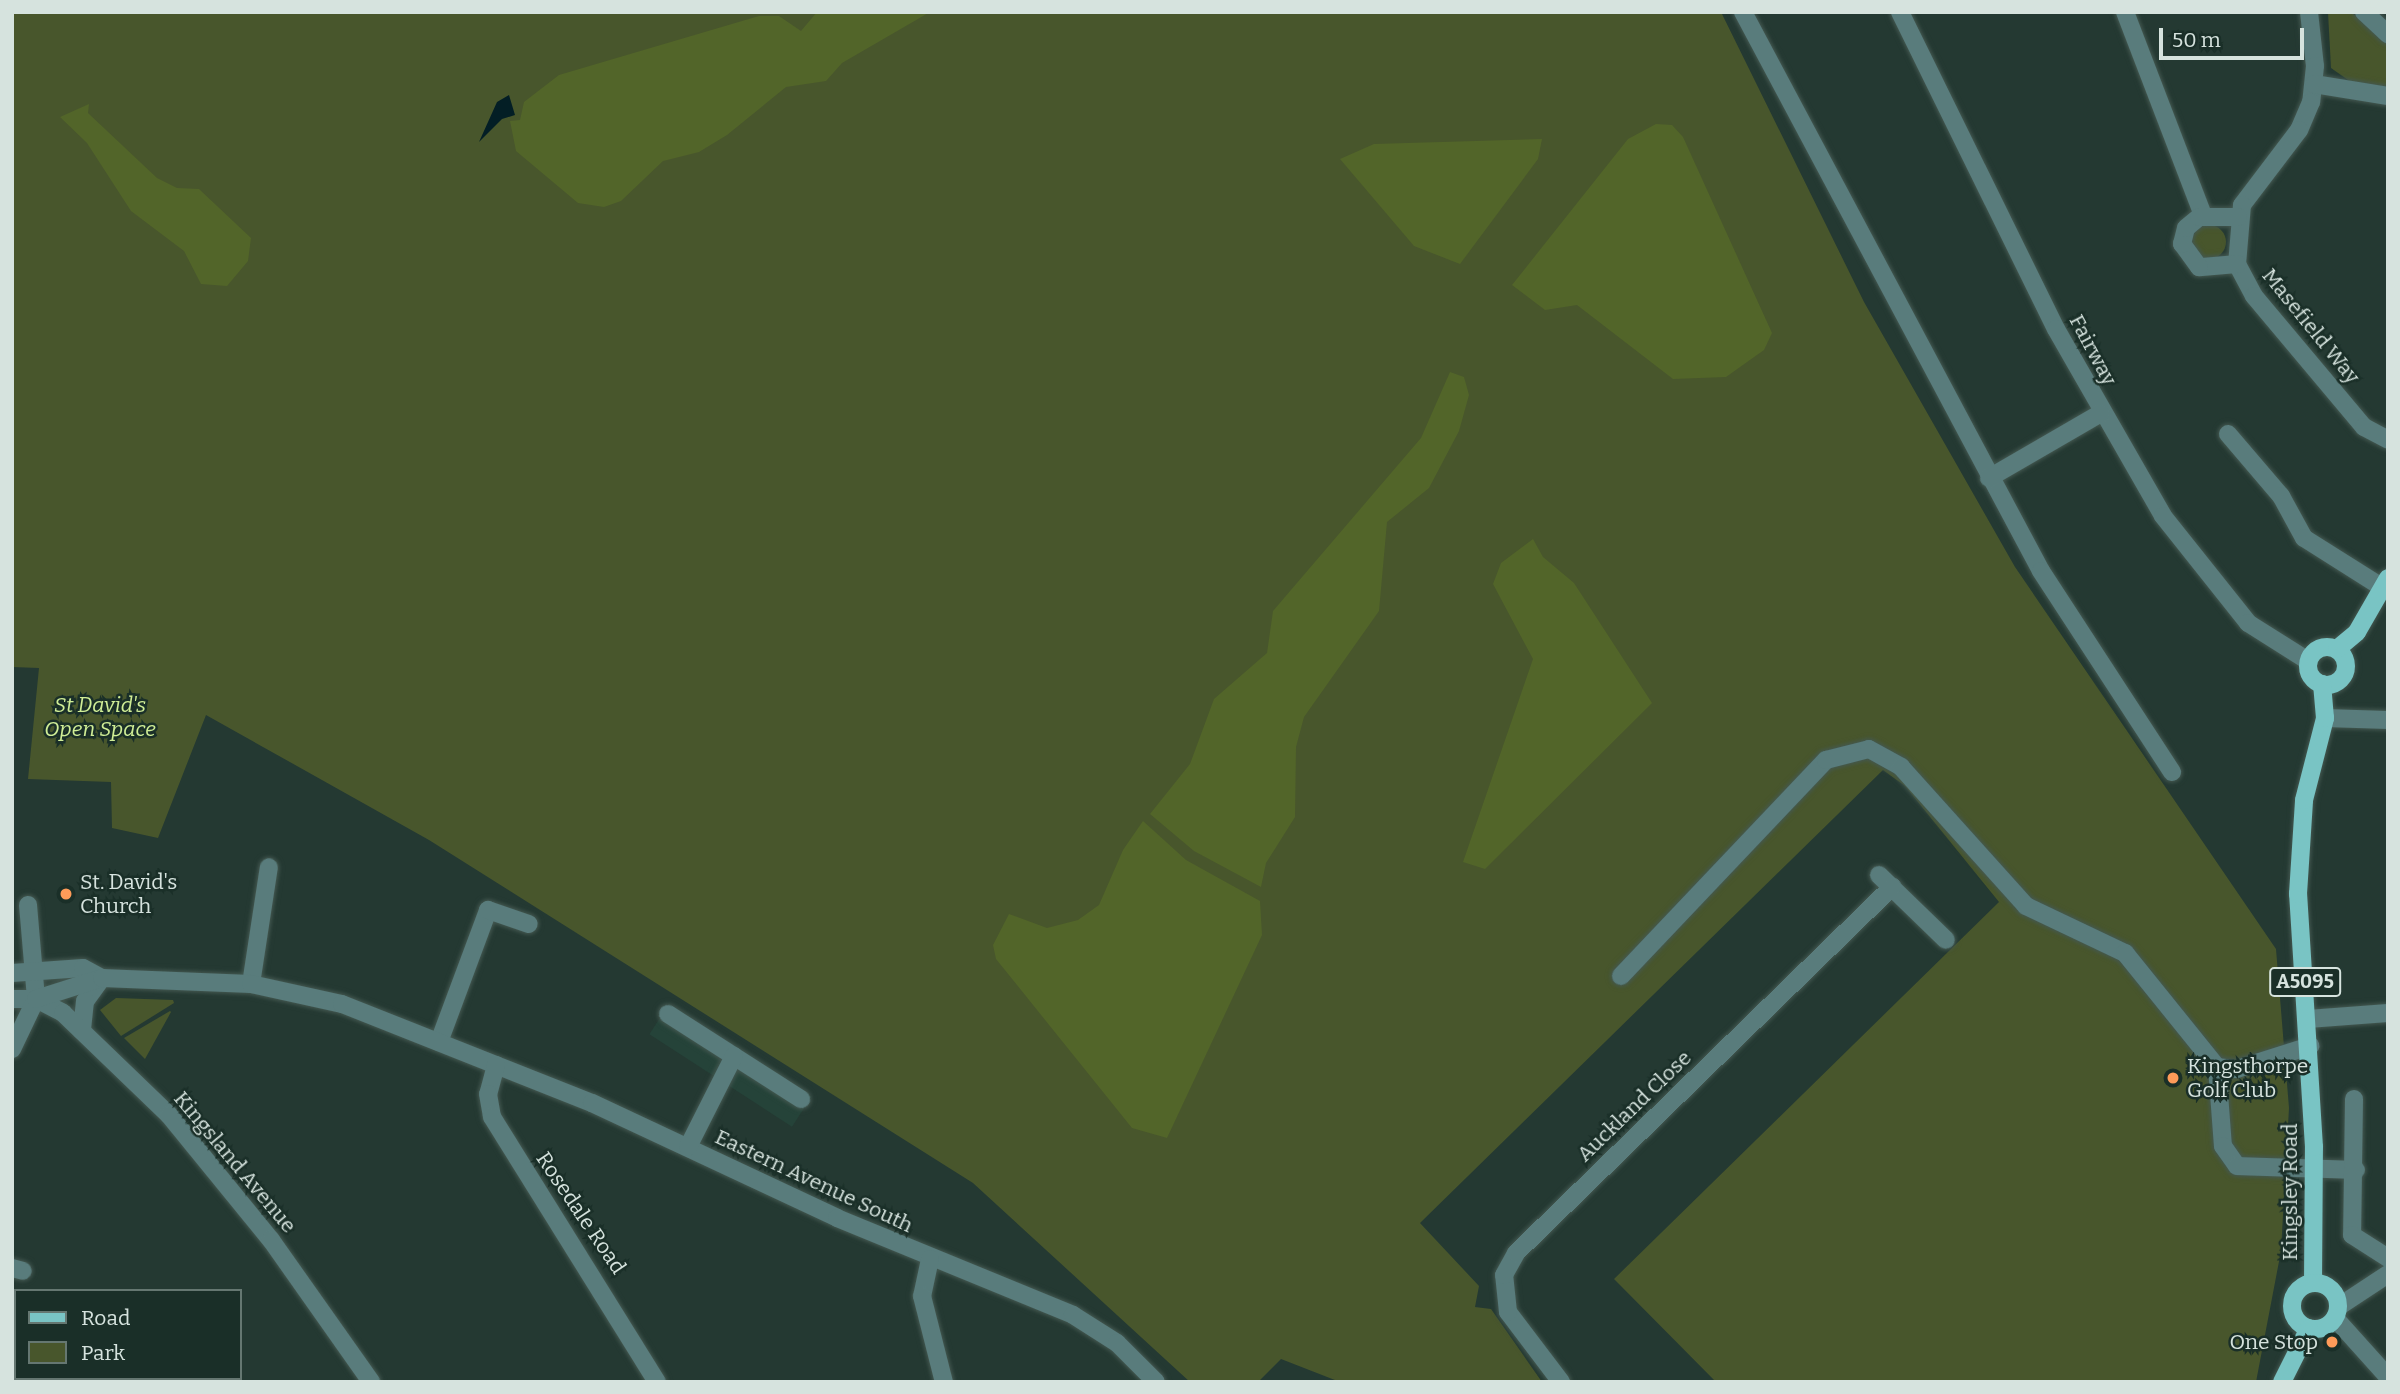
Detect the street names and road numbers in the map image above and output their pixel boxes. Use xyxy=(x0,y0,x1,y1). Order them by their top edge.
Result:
street label: Masefield Way xyxy=(2257,263,2365,389)
street label: Fairway xyxy=(2064,310,2122,390)
road number: A5095 xyxy=(2268,966,2342,998)
street label: Auckland Close xyxy=(1572,1045,1696,1167)
street label: Kingsland Avenue xyxy=(169,1086,301,1238)
street label: Kingsley Road xyxy=(2277,1123,2303,1261)
street label: Eastern Avenue South xyxy=(711,1124,917,1238)
street label: Rosedale Road xyxy=(531,1147,631,1279)

